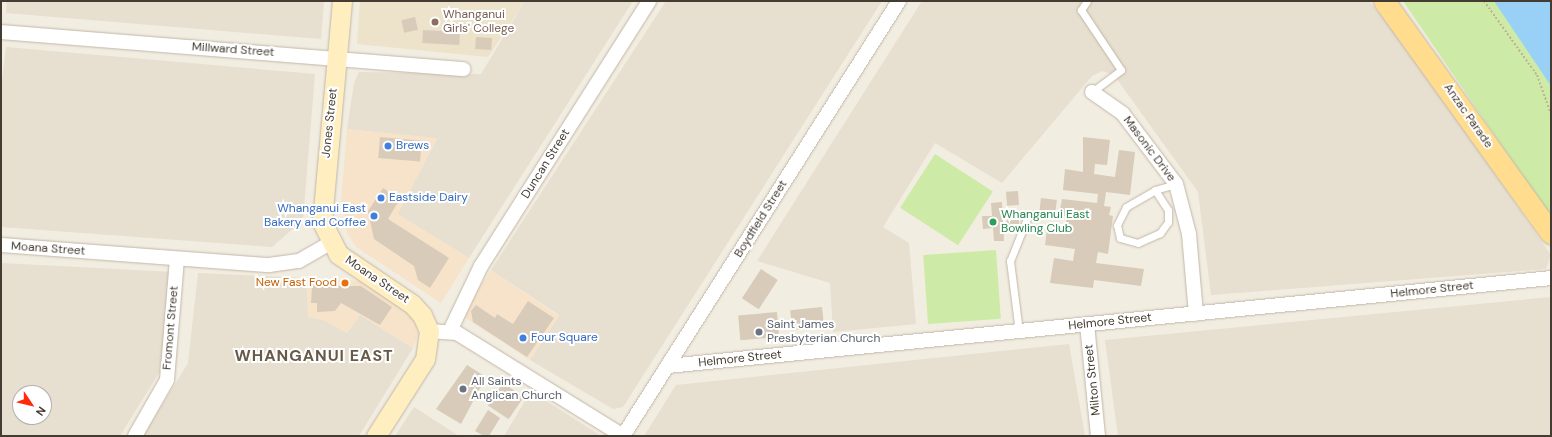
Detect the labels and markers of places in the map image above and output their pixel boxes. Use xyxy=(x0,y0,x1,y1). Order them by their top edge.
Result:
place label: Whanganui Girls' College xyxy=(443,8,514,36)
marker: Whanganui Girls' College xyxy=(430,17,440,27)
place label: Brews xyxy=(396,139,429,153)
marker: Brews xyxy=(383,141,393,151)
place label: Eastside Dairy xyxy=(389,191,468,205)
marker: Eastside Dairy xyxy=(376,193,386,203)
place label: Whanganui East Bakery and Coffee xyxy=(264,202,366,230)
place label: Whanganui East Bowling Club xyxy=(1001,208,1090,236)
marker: Whanganui East Bakery and Coffee xyxy=(369,211,379,221)
marker: Whanganui East Bowling Club xyxy=(988,217,998,227)
place label: New Fast Food xyxy=(256,276,337,290)
marker: New Fast Food xyxy=(340,278,350,288)
place label: Saint James Presbyterian Church xyxy=(767,318,880,346)
marker: Saint James Presbyterian Church xyxy=(754,327,764,337)
place label: Four Square xyxy=(531,331,598,345)
marker: Four Square xyxy=(518,333,528,343)
place label: All Saints Anglican Church xyxy=(471,375,562,403)
marker: All Saints Anglican Church xyxy=(458,384,468,394)

